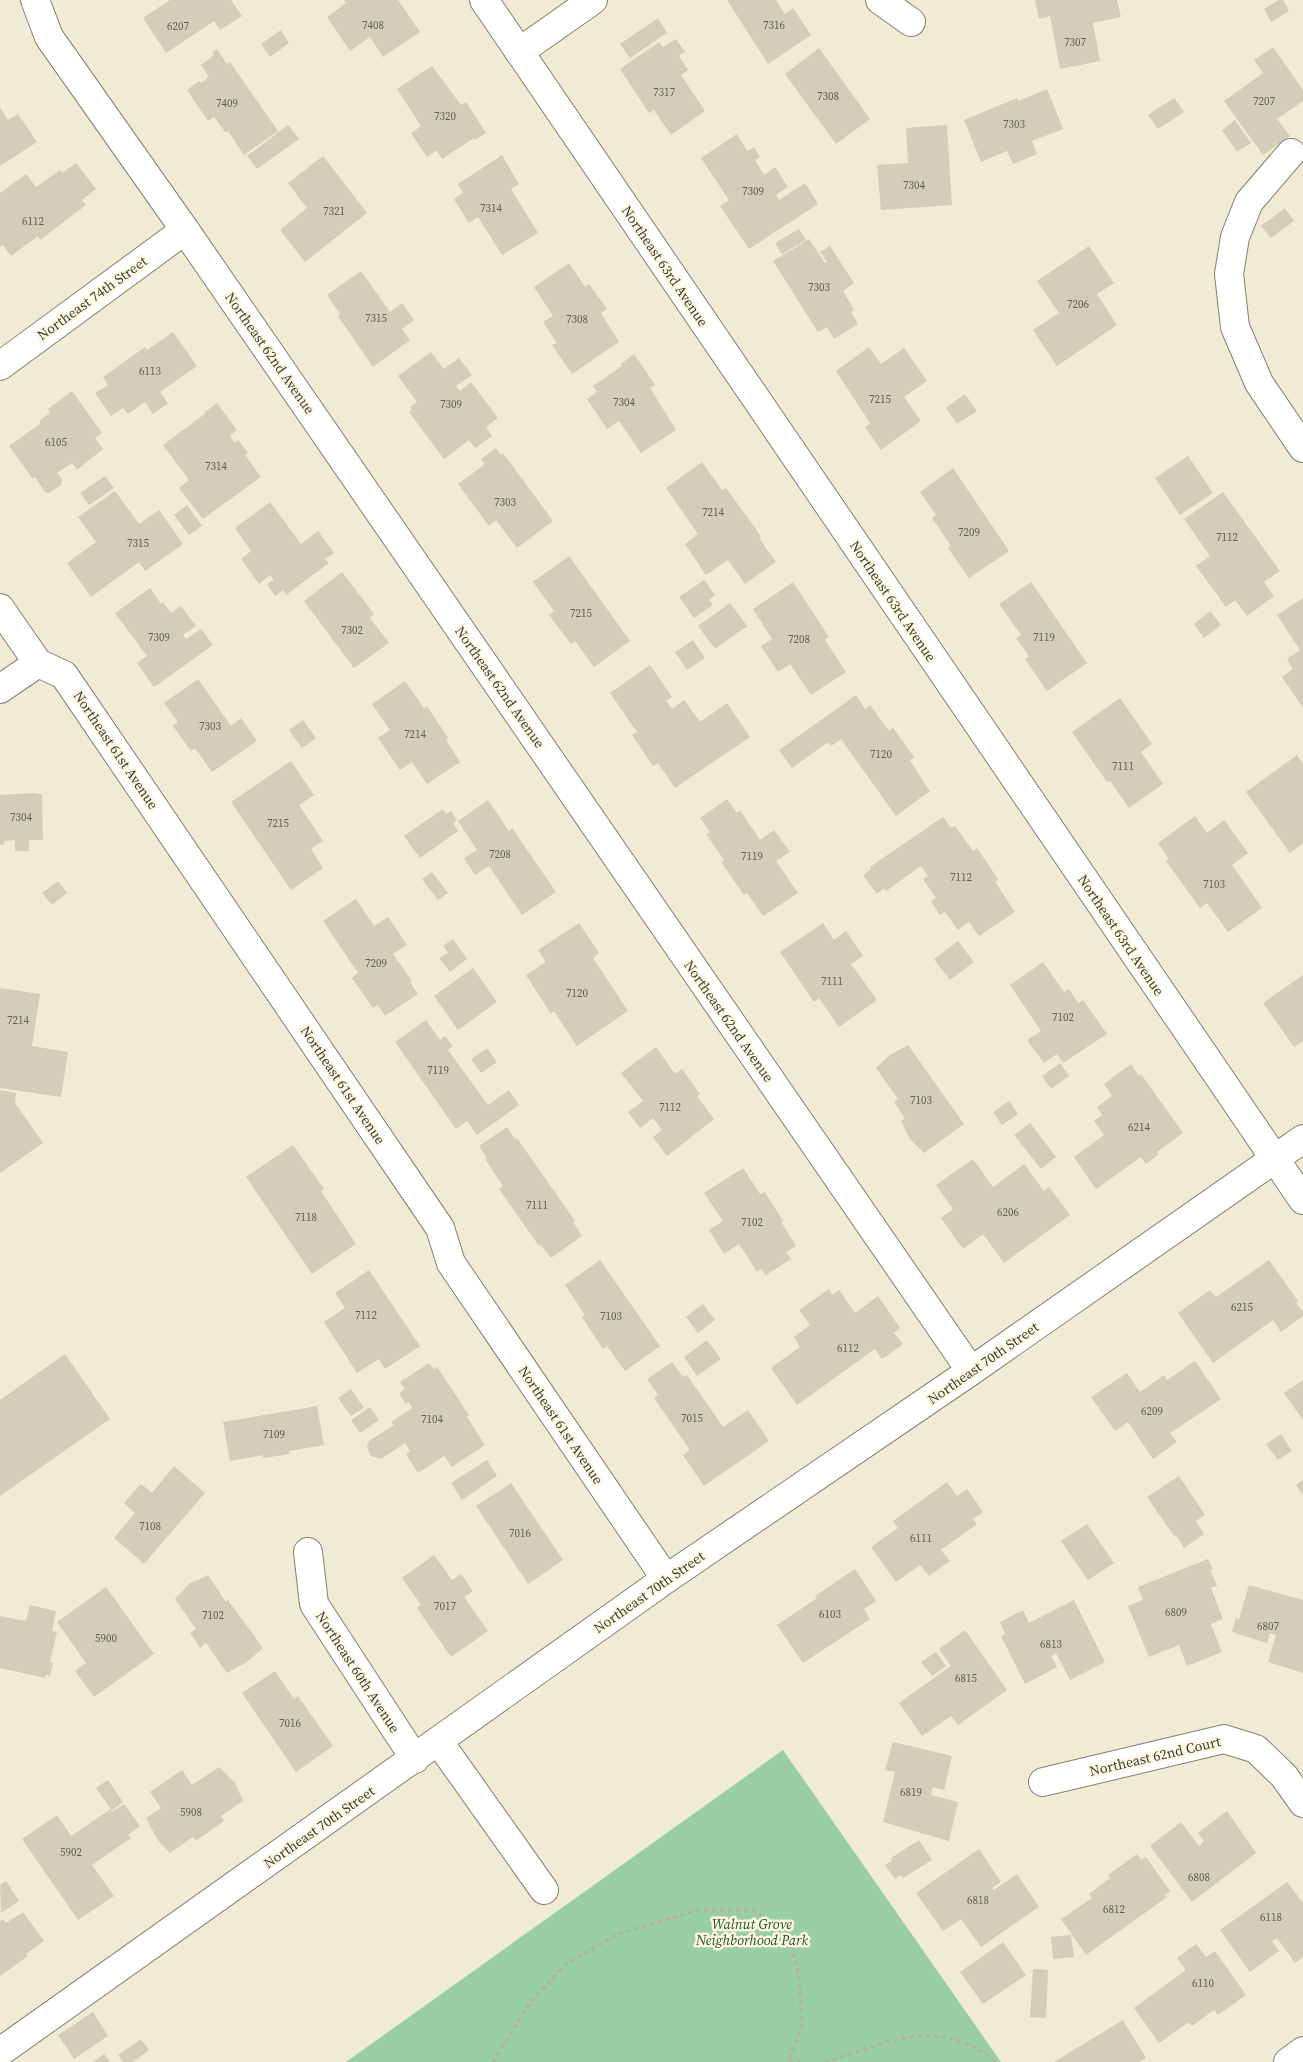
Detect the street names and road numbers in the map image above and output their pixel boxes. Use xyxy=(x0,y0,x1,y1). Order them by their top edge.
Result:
street label: Northeast 63rd Avenue xyxy=(617,202,713,330)
street label: Northeast 74th Street xyxy=(33,251,151,345)
street label: Northeast 62nd Avenue xyxy=(220,288,320,418)
street label: Northeast 63rd Avenue xyxy=(845,537,941,665)
street label: Northeast 62nd Avenue xyxy=(450,622,550,752)
street label: Northeast 61st Avenue xyxy=(69,687,163,813)
street label: Northeast 63rd Avenue xyxy=(1073,871,1169,999)
street label: Northeast 62nd Avenue xyxy=(679,956,779,1086)
street label: Northeast 61st Avenue xyxy=(296,1022,390,1148)
street label: Northeast 70th Street xyxy=(923,1317,1043,1409)
street label: Northeast 61st Avenue xyxy=(514,1362,608,1488)
street label: Northeast 70th Street xyxy=(589,1546,709,1638)
street label: Northeast 60th Avenue xyxy=(311,1607,405,1737)
street label: Northeast 62nd Court xyxy=(1087,1731,1223,1781)
street label: Northeast 70th Street xyxy=(259,1781,379,1873)

